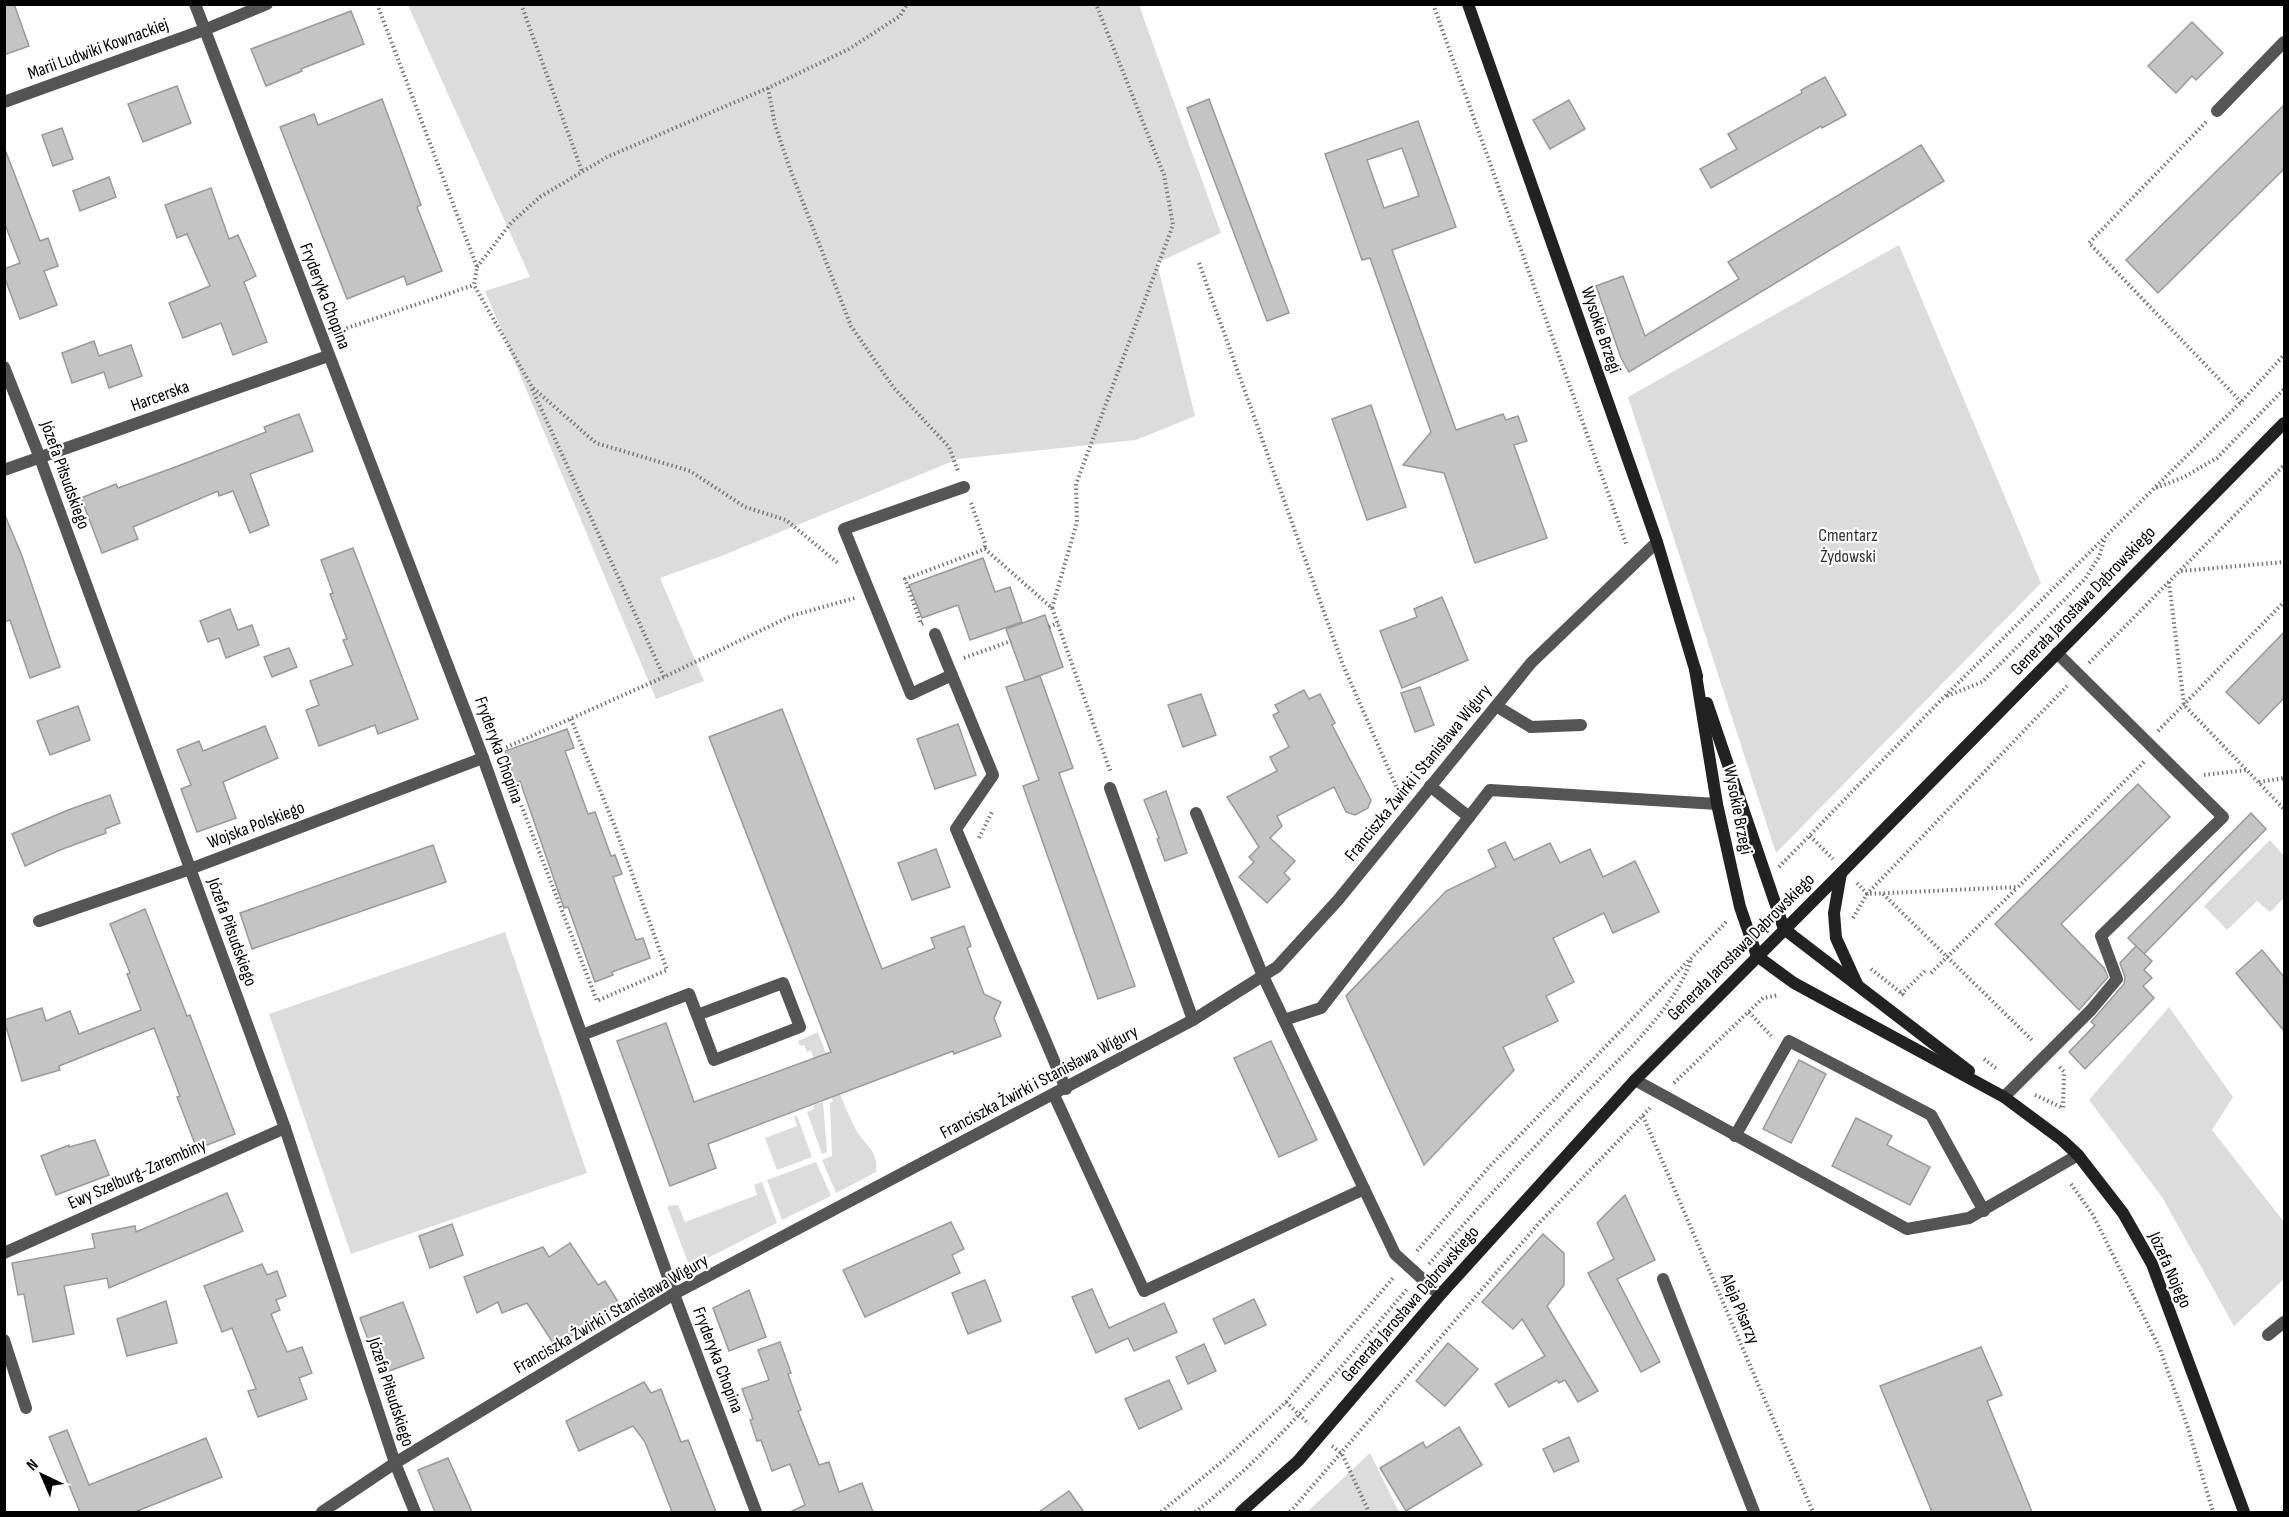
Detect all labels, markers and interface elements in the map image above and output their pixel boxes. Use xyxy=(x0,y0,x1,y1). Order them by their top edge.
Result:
street label: Marii Ludwiki Kownackiej xyxy=(25,14,171,84)
street label: Fryderyka Chopina xyxy=(295,240,355,352)
street label: Wysokie Brzegi xyxy=(1576,284,1626,376)
street label: Harcerska xyxy=(128,376,192,416)
street label: Józefa Piłsudskiego xyxy=(35,417,94,532)
street label: Generała Jarosława Dąbrowskiego xyxy=(2006,522,2160,680)
park label: Cmentarz Żydowski xyxy=(1818,525,1878,567)
street label: Franciszka Żwirki i Stanisława Wigury xyxy=(1340,681,1496,865)
street label: Fryderyka Chopina xyxy=(470,694,528,806)
street label: Wysokie Brzegi xyxy=(1719,764,1757,856)
street label: Wojska Polskiego xyxy=(205,797,307,853)
street label: Generała Jarosława Dąbrowskiego xyxy=(1663,869,1819,1025)
street label: Józefa Piłsudskiego xyxy=(202,874,261,989)
street label: Franciszka Żwirki i Stanisława Wigury xyxy=(937,1021,1141,1143)
street label: Ewy Szelburg-Zarembiny xyxy=(65,1134,209,1214)
street label: Generała Jarosława Dąbrowskiego xyxy=(1337,1222,1483,1386)
street label: Józefa Nojego xyxy=(2144,1228,2196,1311)
street label: Franciszka Żwirki i Stanisława Wigury xyxy=(510,1250,712,1378)
street label: Aleja Pisarzy xyxy=(1715,1270,1764,1347)
street label: Fryderyka Chopina xyxy=(688,1304,748,1416)
street label: Józefa Piłsudskiego xyxy=(363,1334,419,1449)
north arrow xyxy=(12,1445,72,1505)
text: N xyxy=(23,1455,42,1475)

